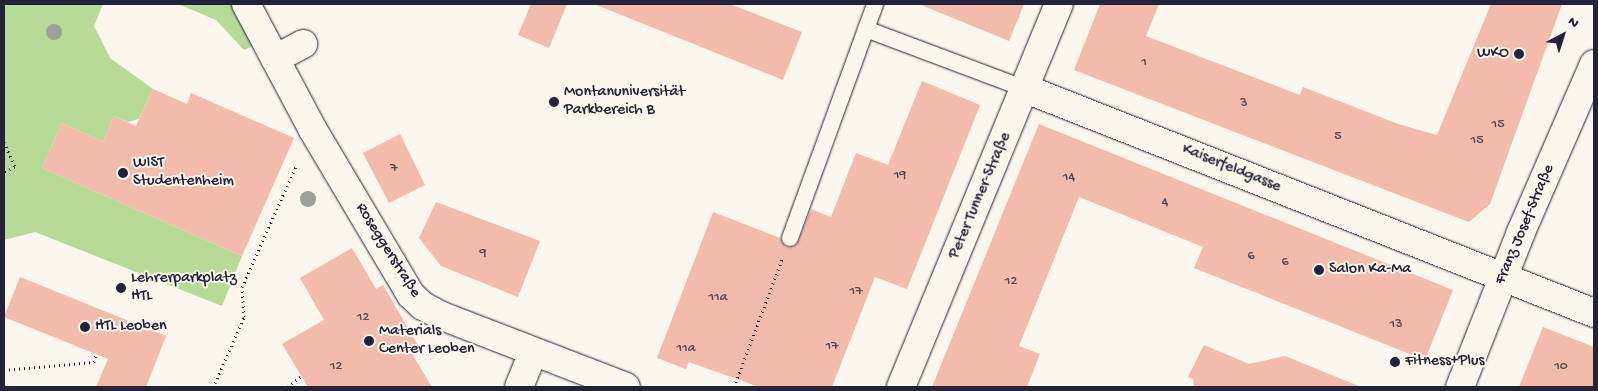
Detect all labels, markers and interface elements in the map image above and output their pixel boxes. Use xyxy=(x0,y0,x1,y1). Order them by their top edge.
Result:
north arrow xyxy=(1538,10,1588,60)
text: N xyxy=(1564,14,1582,33)
place label: WKO xyxy=(1477,44,1509,64)
marker: WKO xyxy=(1513,48,1525,60)
house number: 1 xyxy=(1141,55,1147,71)
place label: Montanuniversität Parkbereich B xyxy=(564,83,685,121)
marker: Montanuniversität Parkbereich B xyxy=(548,96,560,108)
house number: 3 xyxy=(1240,96,1248,112)
house number: 15 xyxy=(1491,117,1505,133)
house number: 5 xyxy=(1334,129,1342,145)
street label: Peter Tunner-Straße xyxy=(946,130,1016,262)
house number: 15 xyxy=(1470,133,1484,149)
street label: Kaiserfeldgasse xyxy=(1179,140,1283,198)
place label: WIST Studentenheim xyxy=(133,154,234,192)
house number: 7 xyxy=(390,161,398,177)
street label: Franz Josef-Straße xyxy=(1492,162,1560,288)
marker: WIST Studentenheim xyxy=(117,167,129,179)
house number: 19 xyxy=(894,168,906,184)
house number: 14 xyxy=(1063,170,1075,186)
house number: 4 xyxy=(1162,195,1168,211)
street label: Roseggerstraße xyxy=(350,200,424,302)
house number: 9 xyxy=(479,246,487,262)
house number: 6 xyxy=(1247,249,1255,265)
house number: 6 xyxy=(1281,255,1289,271)
place label: Salon Ka-Ma xyxy=(1329,260,1411,280)
marker: Salon Ka-Ma xyxy=(1313,264,1325,276)
place label: Lehrerparkplatz HTL xyxy=(131,269,237,307)
house number: 12 xyxy=(1005,274,1017,290)
marker: Lehrerparkplatz HTL xyxy=(115,282,127,294)
house number: 17 xyxy=(850,284,862,300)
house number: 11a xyxy=(708,290,728,306)
house number: 12 xyxy=(357,310,369,326)
place label: HTL Leoben xyxy=(95,317,167,337)
house number: 13 xyxy=(1390,317,1402,333)
marker: HTL Leoben xyxy=(79,321,91,333)
place label: Materials Center Leoben xyxy=(379,322,474,360)
marker: Materials Center Leoben xyxy=(363,335,375,347)
house number: 17 xyxy=(826,339,838,355)
house number: 11a xyxy=(676,341,696,357)
place label: Fitness+Plus xyxy=(1405,352,1484,372)
marker: Fitness+Plus xyxy=(1389,356,1401,368)
house number: 12 xyxy=(330,359,342,375)
house number: 10 xyxy=(1554,359,1568,375)

